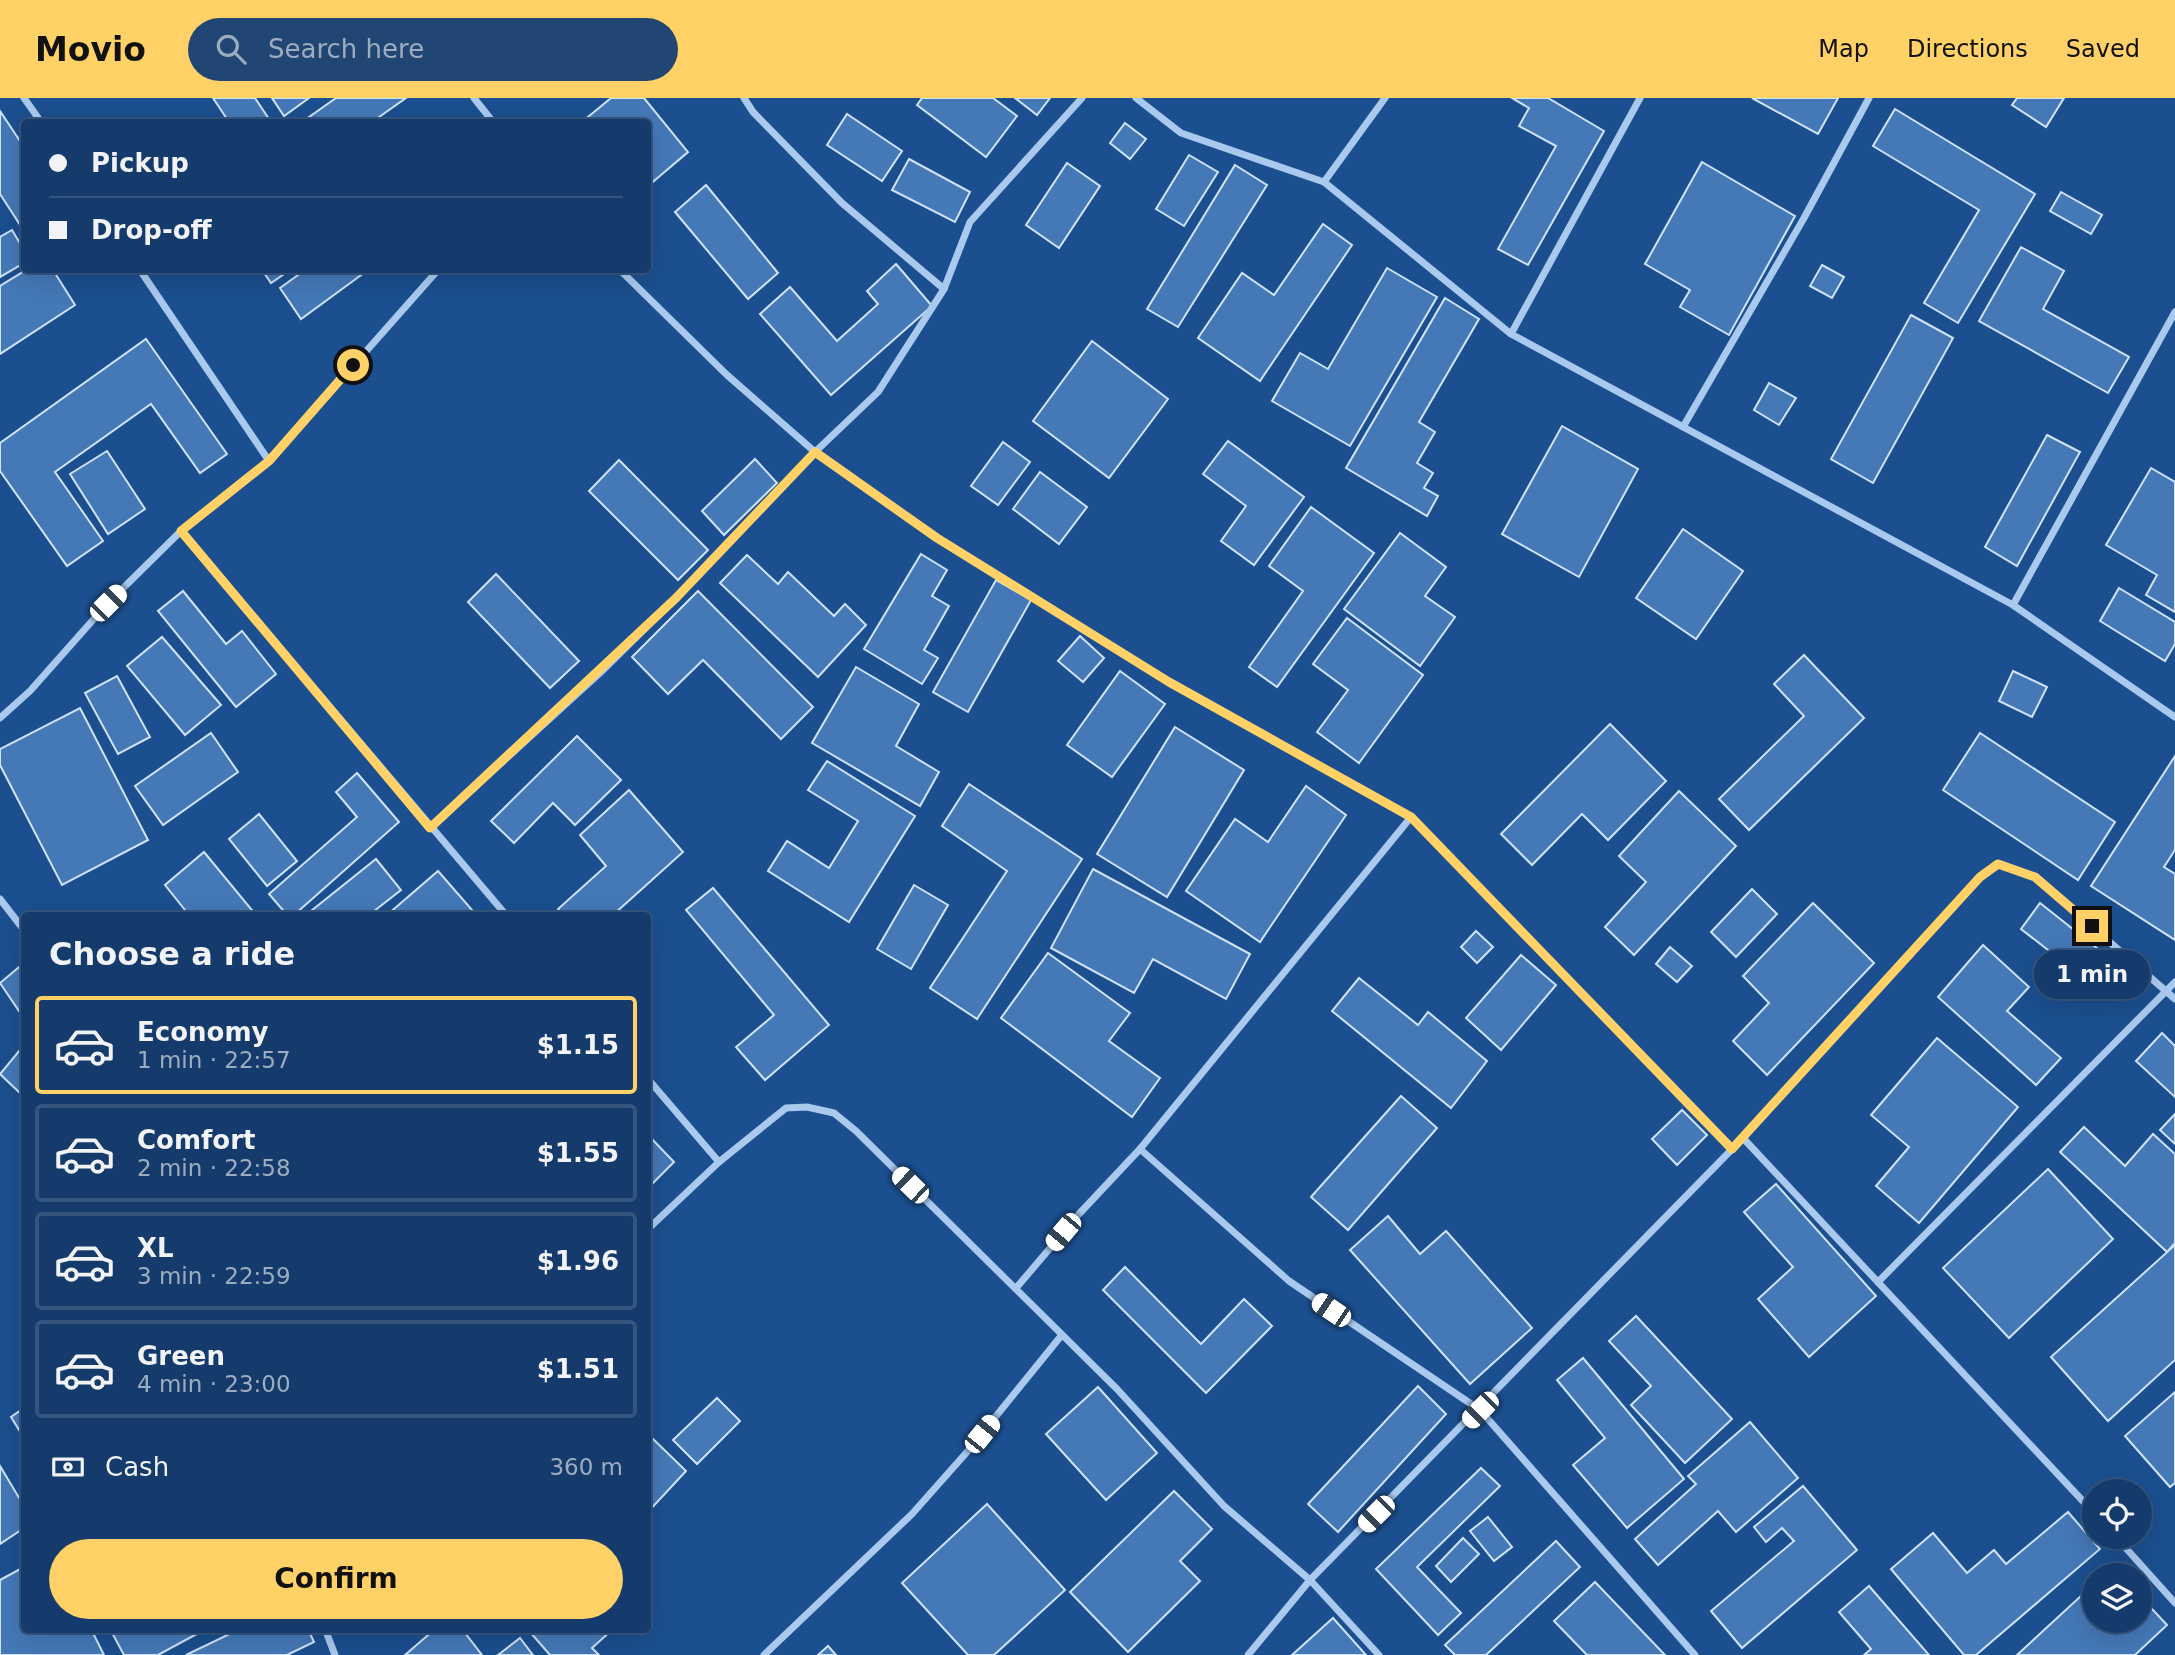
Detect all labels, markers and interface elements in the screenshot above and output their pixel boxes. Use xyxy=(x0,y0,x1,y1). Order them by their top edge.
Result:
search box xyxy=(188,18,678,81)
text: Movio xyxy=(35,30,146,69)
icon: search xyxy=(212,30,250,68)
text: Search here xyxy=(268,34,424,64)
text: Map xyxy=(1818,35,1869,63)
text: Directions xyxy=(1907,35,2028,63)
text: Saved xyxy=(2066,35,2140,63)
text: Pickup xyxy=(91,148,189,178)
text: Drop-off xyxy=(91,215,212,245)
route start xyxy=(337,349,369,381)
car xyxy=(86,581,131,625)
route end xyxy=(2076,910,2108,942)
text: Choose a ride xyxy=(49,935,295,973)
callout: 1 min xyxy=(2034,950,2150,1000)
text: 1 min xyxy=(2056,961,2128,987)
icon: car xyxy=(53,1014,116,1077)
text: Economy xyxy=(137,1017,268,1047)
text: $1.15 xyxy=(537,1030,619,1060)
text: 1 min · 22:57 xyxy=(137,1047,291,1073)
icon: car xyxy=(53,1122,116,1185)
text: Comfort xyxy=(137,1125,255,1155)
text: $1.55 xyxy=(537,1138,619,1168)
text: 2 min · 22:58 xyxy=(137,1155,291,1181)
car xyxy=(888,1163,933,1207)
car xyxy=(1042,1209,1085,1255)
icon: car xyxy=(53,1230,116,1293)
text: XL xyxy=(137,1233,174,1263)
text: $1.96 xyxy=(537,1246,619,1276)
text: 3 min · 22:59 xyxy=(137,1263,291,1289)
car xyxy=(1308,1290,1355,1330)
icon: car xyxy=(53,1338,116,1401)
text: Green xyxy=(137,1341,225,1371)
text: $1.51 xyxy=(537,1354,619,1384)
text: 4 min · 23:00 xyxy=(137,1371,291,1397)
car xyxy=(1458,1388,1503,1432)
car xyxy=(961,1411,1004,1457)
icon: cash xyxy=(49,1448,87,1486)
text: Cash xyxy=(105,1452,169,1482)
text: 360 m xyxy=(549,1454,623,1480)
map controls xyxy=(2082,1479,2152,1633)
button: locate xyxy=(2082,1479,2152,1549)
car xyxy=(1354,1492,1399,1536)
button: Confirm xyxy=(49,1539,623,1619)
button: layers xyxy=(2082,1563,2152,1633)

